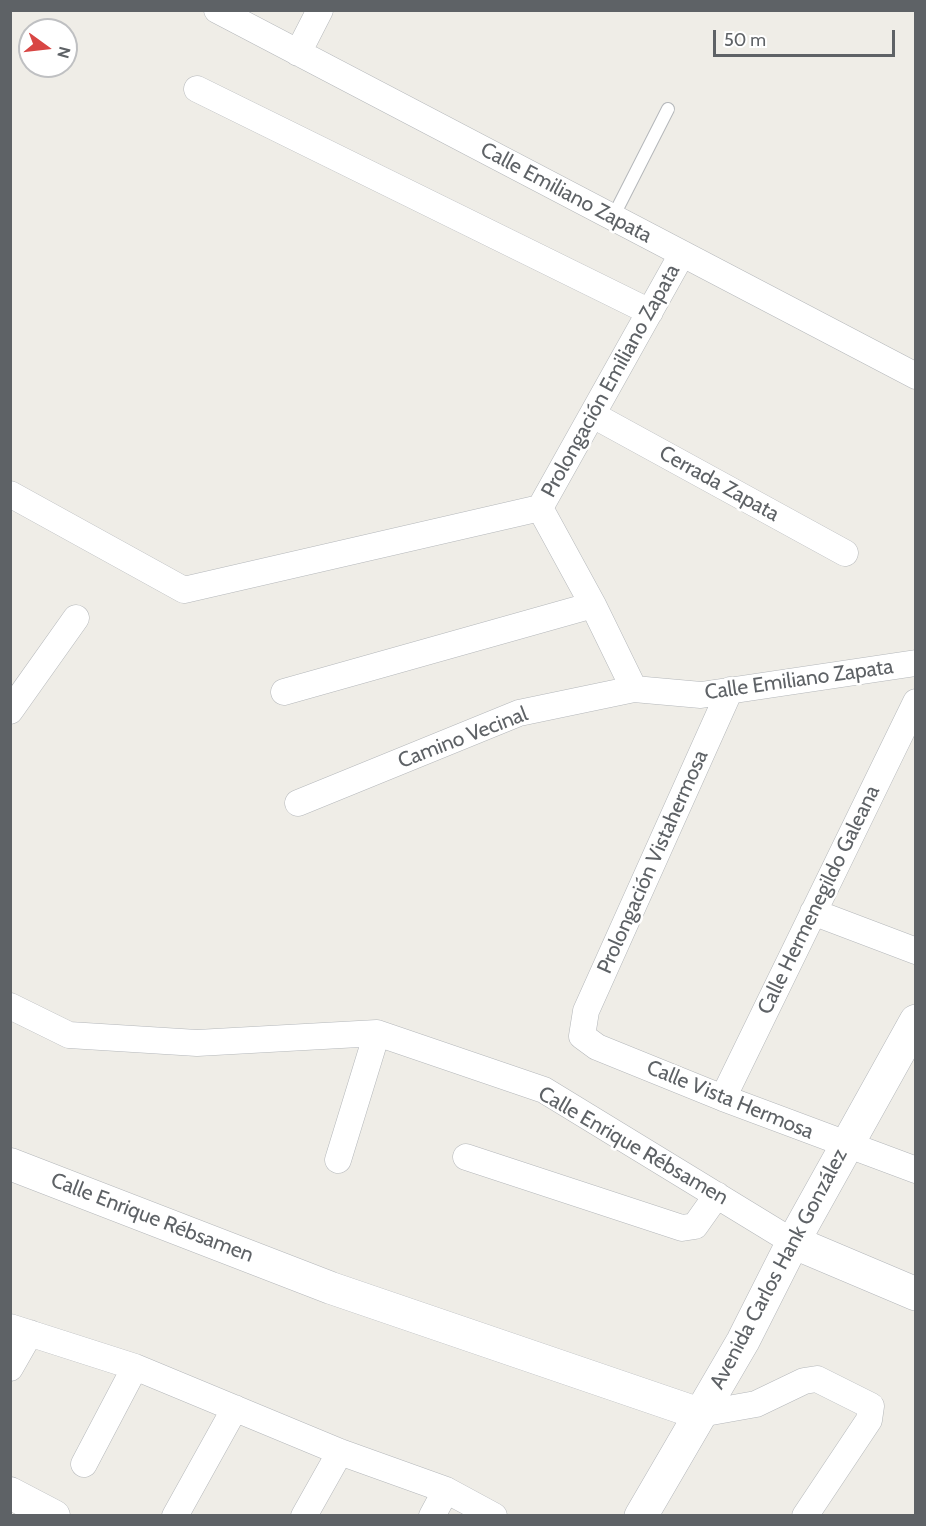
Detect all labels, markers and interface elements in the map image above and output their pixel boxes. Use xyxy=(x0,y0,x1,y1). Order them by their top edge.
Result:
north arrow xyxy=(18,18,78,78)
scale bar xyxy=(716,18,898,56)
text: 50 m xyxy=(724,29,766,51)
text: N xyxy=(53,44,75,60)
street label: Calle Emiliano Zapata xyxy=(476,137,656,249)
street label: Prolongación Emiliano Zapata xyxy=(536,260,686,502)
street label: Cerrada Zapata xyxy=(655,441,783,527)
street label: Calle Emiliano Zapata xyxy=(703,654,895,706)
street label: Camino Vecinal xyxy=(395,702,531,774)
street label: Prolongación Vistahermosa xyxy=(592,746,714,978)
street label: Calle Hermenegildo Galeana xyxy=(753,781,885,1019)
street label: Calle Vista Hermosa xyxy=(643,1055,817,1145)
street label: Calle Enrique Rébsamen xyxy=(534,1081,732,1211)
street label: Avenida Carlos Hank González xyxy=(705,1145,853,1393)
street label: Calle Enrique Rébsamen xyxy=(47,1168,257,1268)

